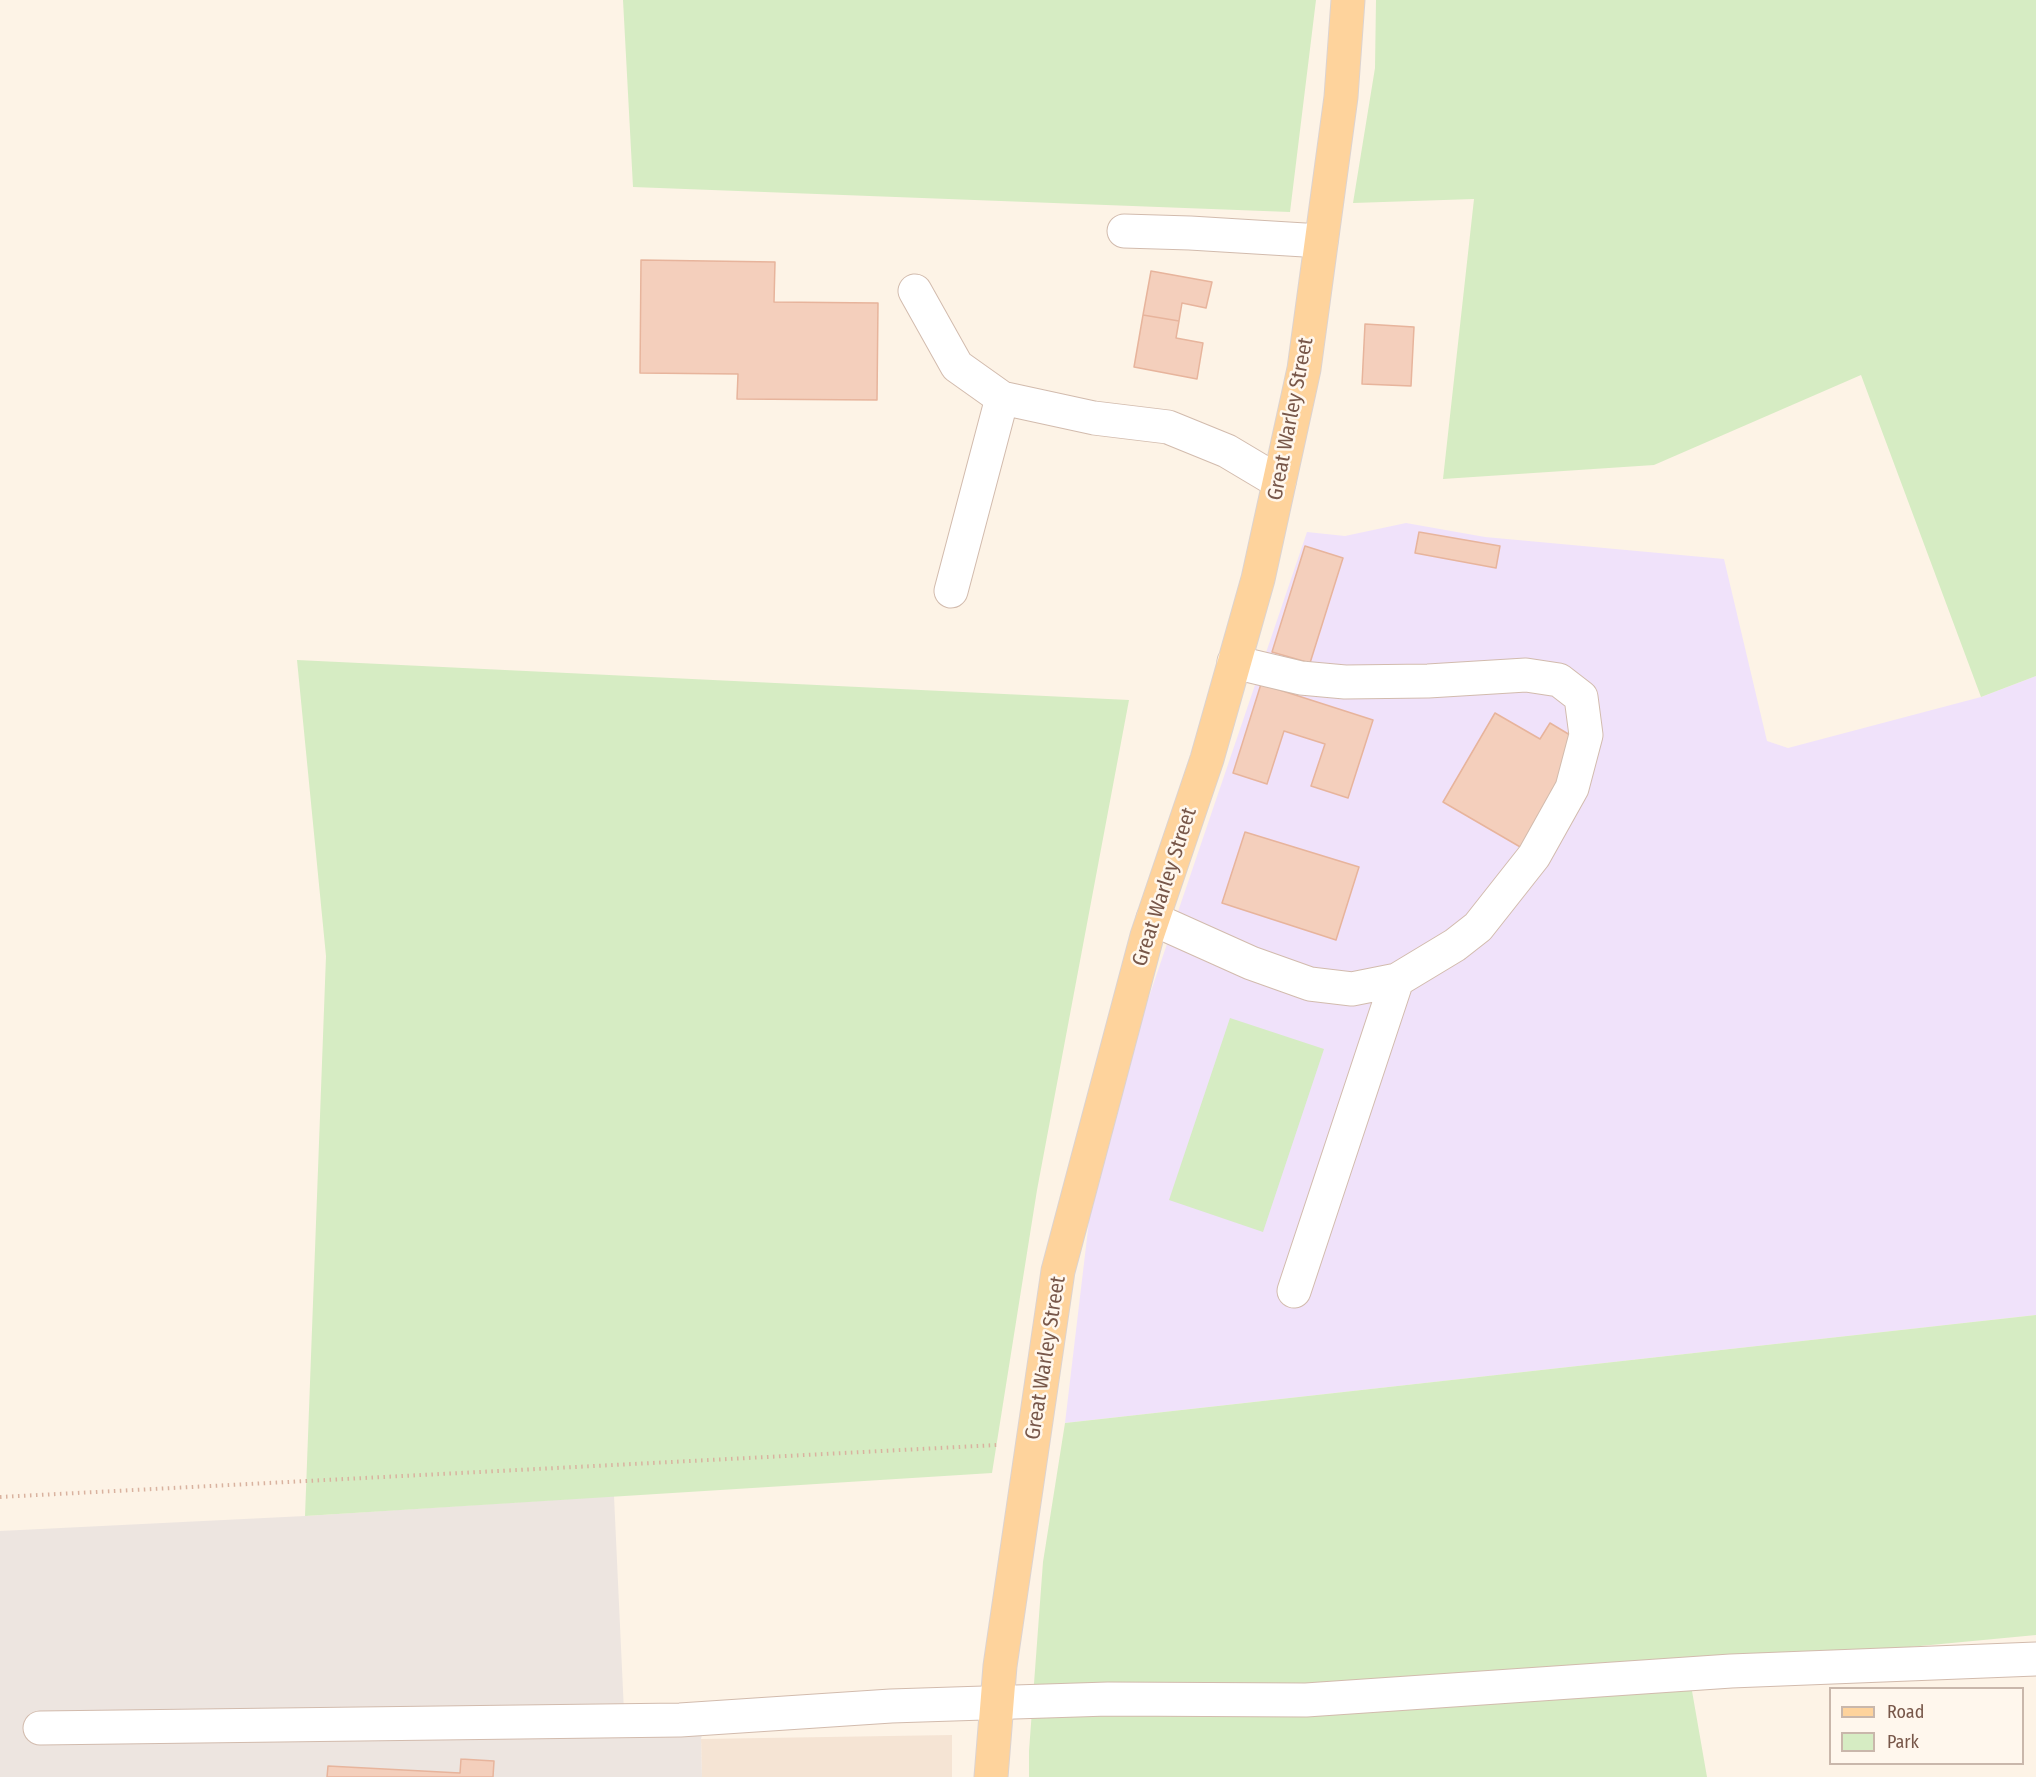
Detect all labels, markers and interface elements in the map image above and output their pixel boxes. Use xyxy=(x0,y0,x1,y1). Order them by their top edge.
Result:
street label: Great Warley Street xyxy=(1263,335,1319,503)
street label: Great Warley Street xyxy=(1127,804,1203,970)
street label: Great Warley Street xyxy=(1021,1274,1071,1442)
legend xyxy=(1829,1687,2024,1765)
text: Road xyxy=(1887,1701,1924,1723)
text: Park xyxy=(1887,1731,1919,1753)

